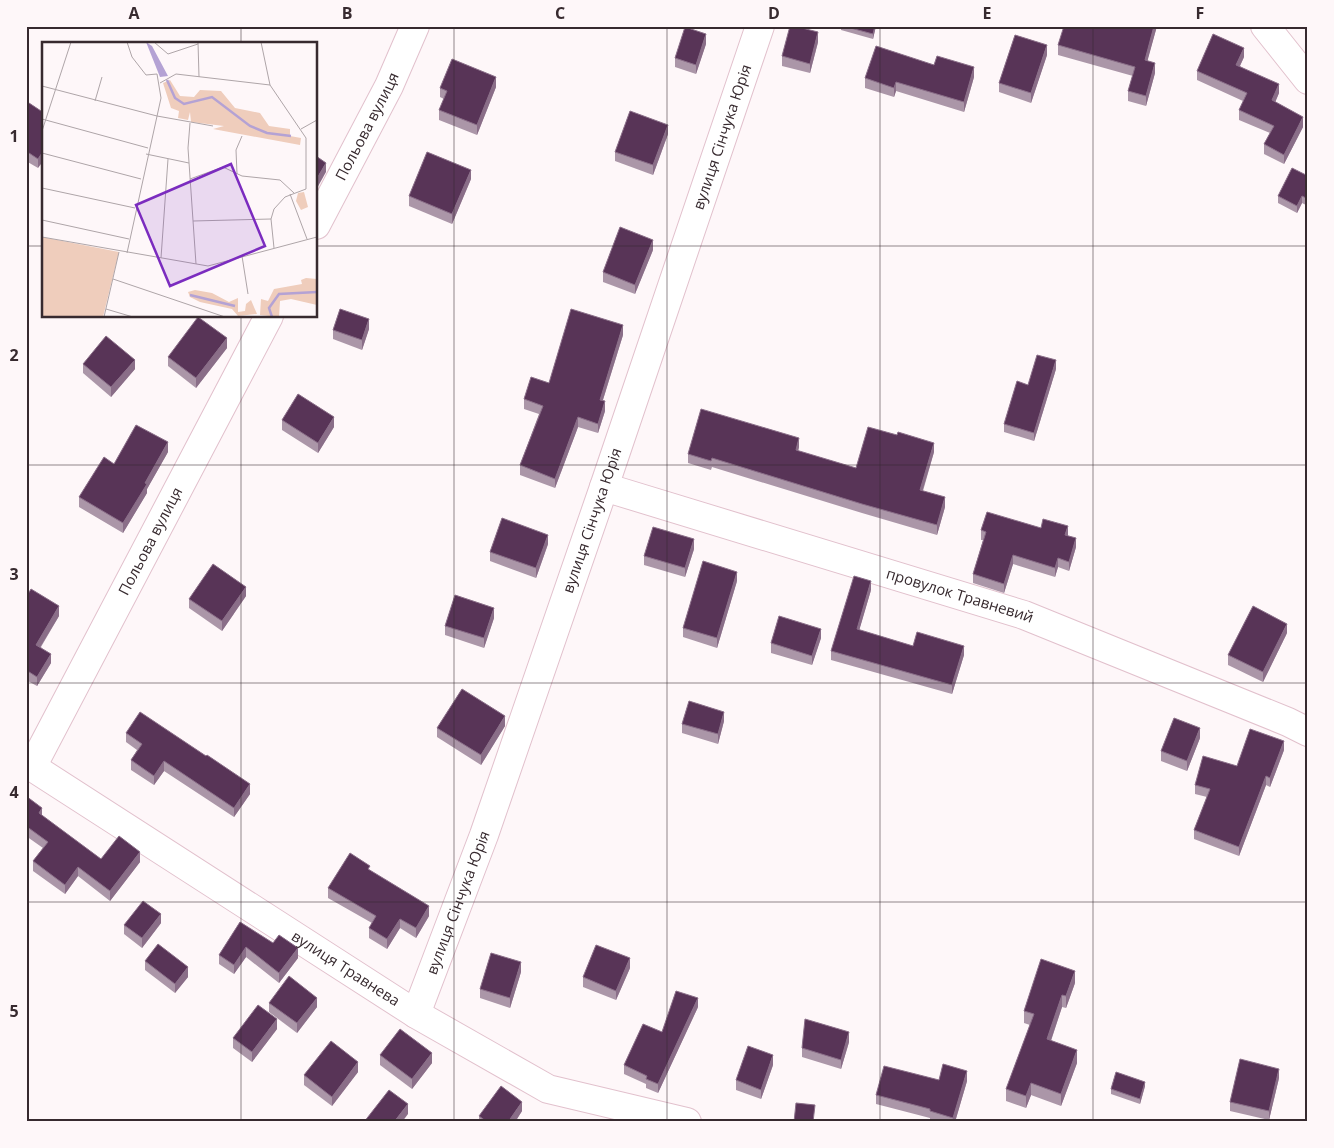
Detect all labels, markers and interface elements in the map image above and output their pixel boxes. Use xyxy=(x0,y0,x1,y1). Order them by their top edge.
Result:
text: A xyxy=(128,2,140,24)
text: B xyxy=(342,2,352,24)
text: C xyxy=(555,2,565,24)
text: D xyxy=(768,2,780,24)
text: E xyxy=(983,2,992,24)
text: F xyxy=(1196,2,1204,24)
inset map xyxy=(42,42,318,318)
street label: вулиця Сінчука Юрія xyxy=(688,61,755,212)
street label: Польова вулиця xyxy=(330,69,403,184)
text: 1 xyxy=(9,125,19,147)
text: 2 xyxy=(9,344,19,366)
street label: вулиця Сінчука Юрія xyxy=(557,445,626,596)
street label: Польова вулиця xyxy=(113,483,186,598)
text: 3 xyxy=(9,563,19,585)
street label: провулок Травневий xyxy=(884,563,1037,627)
text: 4 xyxy=(9,781,19,803)
street label: вулиця Сінчука Юрія xyxy=(421,828,494,977)
street label: вулиця Травнева xyxy=(288,926,404,1010)
text: 5 xyxy=(9,1000,19,1022)

